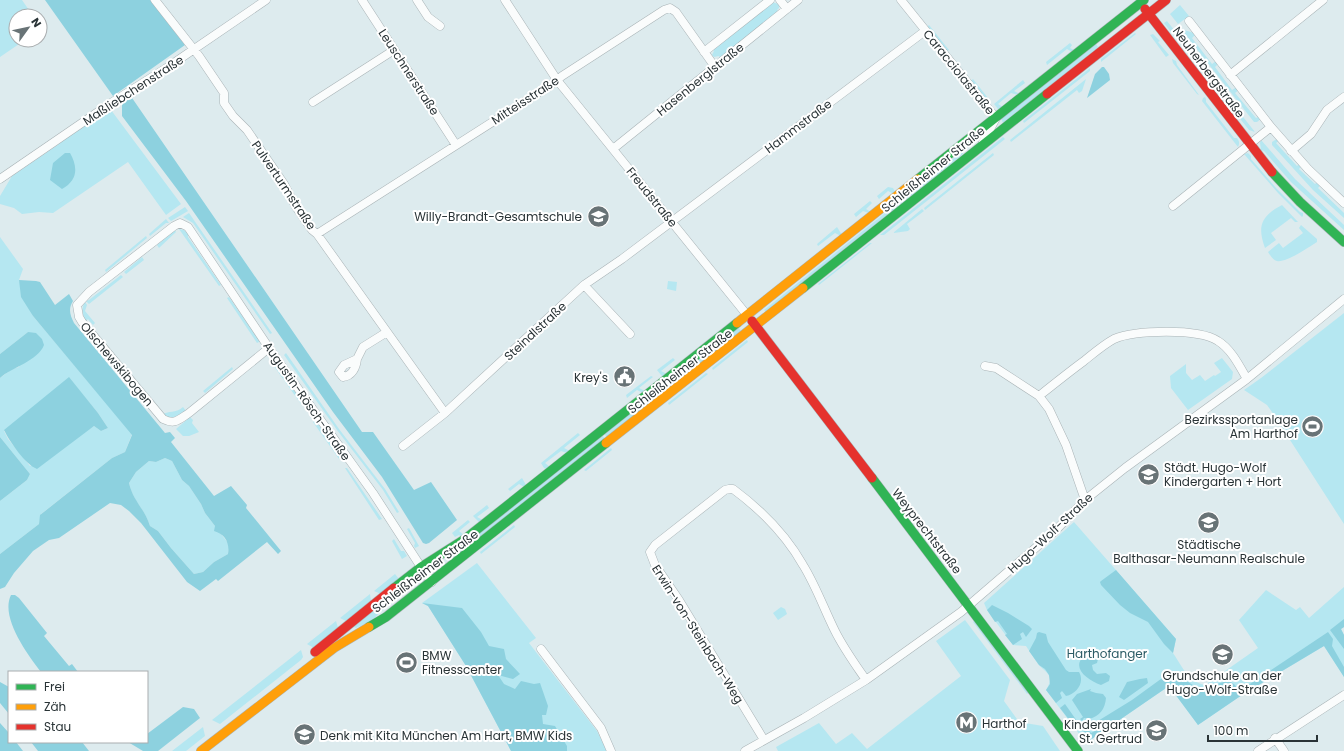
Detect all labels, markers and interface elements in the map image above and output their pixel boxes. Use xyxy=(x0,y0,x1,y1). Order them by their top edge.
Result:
north arrow xyxy=(8,8,48,48)
text: N xyxy=(27,15,45,30)
street label: Neuherbergstraße xyxy=(1169,23,1249,121)
street label: Leuschnerstraße xyxy=(375,25,443,119)
street label: Caracciolastraße xyxy=(919,26,999,118)
street label: Hasenberglstraße xyxy=(653,38,747,120)
street label: Maßliebchenstraße xyxy=(79,51,187,129)
street label: Mitteisstraße xyxy=(488,72,562,128)
street label: Hammstraße xyxy=(761,95,835,157)
street label: Schleißheimer Straße xyxy=(878,122,988,216)
street label: Pulverturmstraße xyxy=(248,137,320,233)
street label: Freudstraße xyxy=(623,163,681,231)
school or university icon: Willy-Brandt-Gesamtschule xyxy=(585,203,611,229)
place label: Willy-Brandt-Gesamtschule xyxy=(414,208,582,225)
street label: Steindlstraße xyxy=(500,298,570,364)
street label: Olschewskibogen xyxy=(77,318,157,410)
street label: Schleißheimer Straße xyxy=(624,325,736,417)
street label: Augustin-Rösch-Straße xyxy=(259,338,355,464)
public building icon: Krey's xyxy=(611,364,637,390)
place label: Krey's xyxy=(574,369,608,386)
place label: Bezirkssportanlage Am Harthof xyxy=(1185,411,1298,442)
sports icon: Bezirkssportanlage Am Harthof xyxy=(1300,413,1326,439)
place label: Städt. Hugo-Wolf Kindergarten + Hort xyxy=(1164,459,1281,490)
school or university icon: Städt. Hugo-Wolf Kindergarten + Hort xyxy=(1136,461,1162,487)
street label: Weyprechtstraße xyxy=(888,485,966,577)
street label: Hugo-Wolf-Straße xyxy=(1004,489,1096,577)
school or university icon: Städtische Balthasar-Neumann Realschule xyxy=(1196,510,1222,536)
street label: Schleißheimer Straße xyxy=(368,525,482,617)
place label: Städtische Balthasar-Neumann Realschule xyxy=(1113,536,1305,567)
street label: Erwin-von-Steinbach-Weg xyxy=(648,561,748,707)
school or university icon: Grundschule an der Hugo-Wolf-Straße xyxy=(1209,641,1235,667)
park label: Harthofanger xyxy=(1067,645,1148,662)
place label: BMW Fitnesscenter xyxy=(422,647,502,678)
sports icon: BMW Fitnesscenter xyxy=(393,649,419,675)
place label: Grundschule an der Hugo-Wolf-Straße xyxy=(1163,667,1282,698)
legend xyxy=(8,671,148,743)
text: Frei xyxy=(44,678,65,695)
text: Zäh xyxy=(44,698,66,715)
metro station icon: Harthof xyxy=(954,710,980,736)
place label: Harthof xyxy=(982,715,1027,732)
place label: Kindergarten St. Gertrud xyxy=(1064,716,1142,747)
scale bar xyxy=(1208,717,1317,743)
text: Stau xyxy=(44,718,71,735)
school or university icon: Kindergarten St. Gertrud xyxy=(1144,718,1170,744)
school or university icon: Denk mit Kita München Am Hart, BMW Kids xyxy=(291,722,317,748)
text: 100 m xyxy=(1214,722,1248,739)
place label: Denk mit Kita München Am Hart, BMW Kids xyxy=(320,727,572,744)

